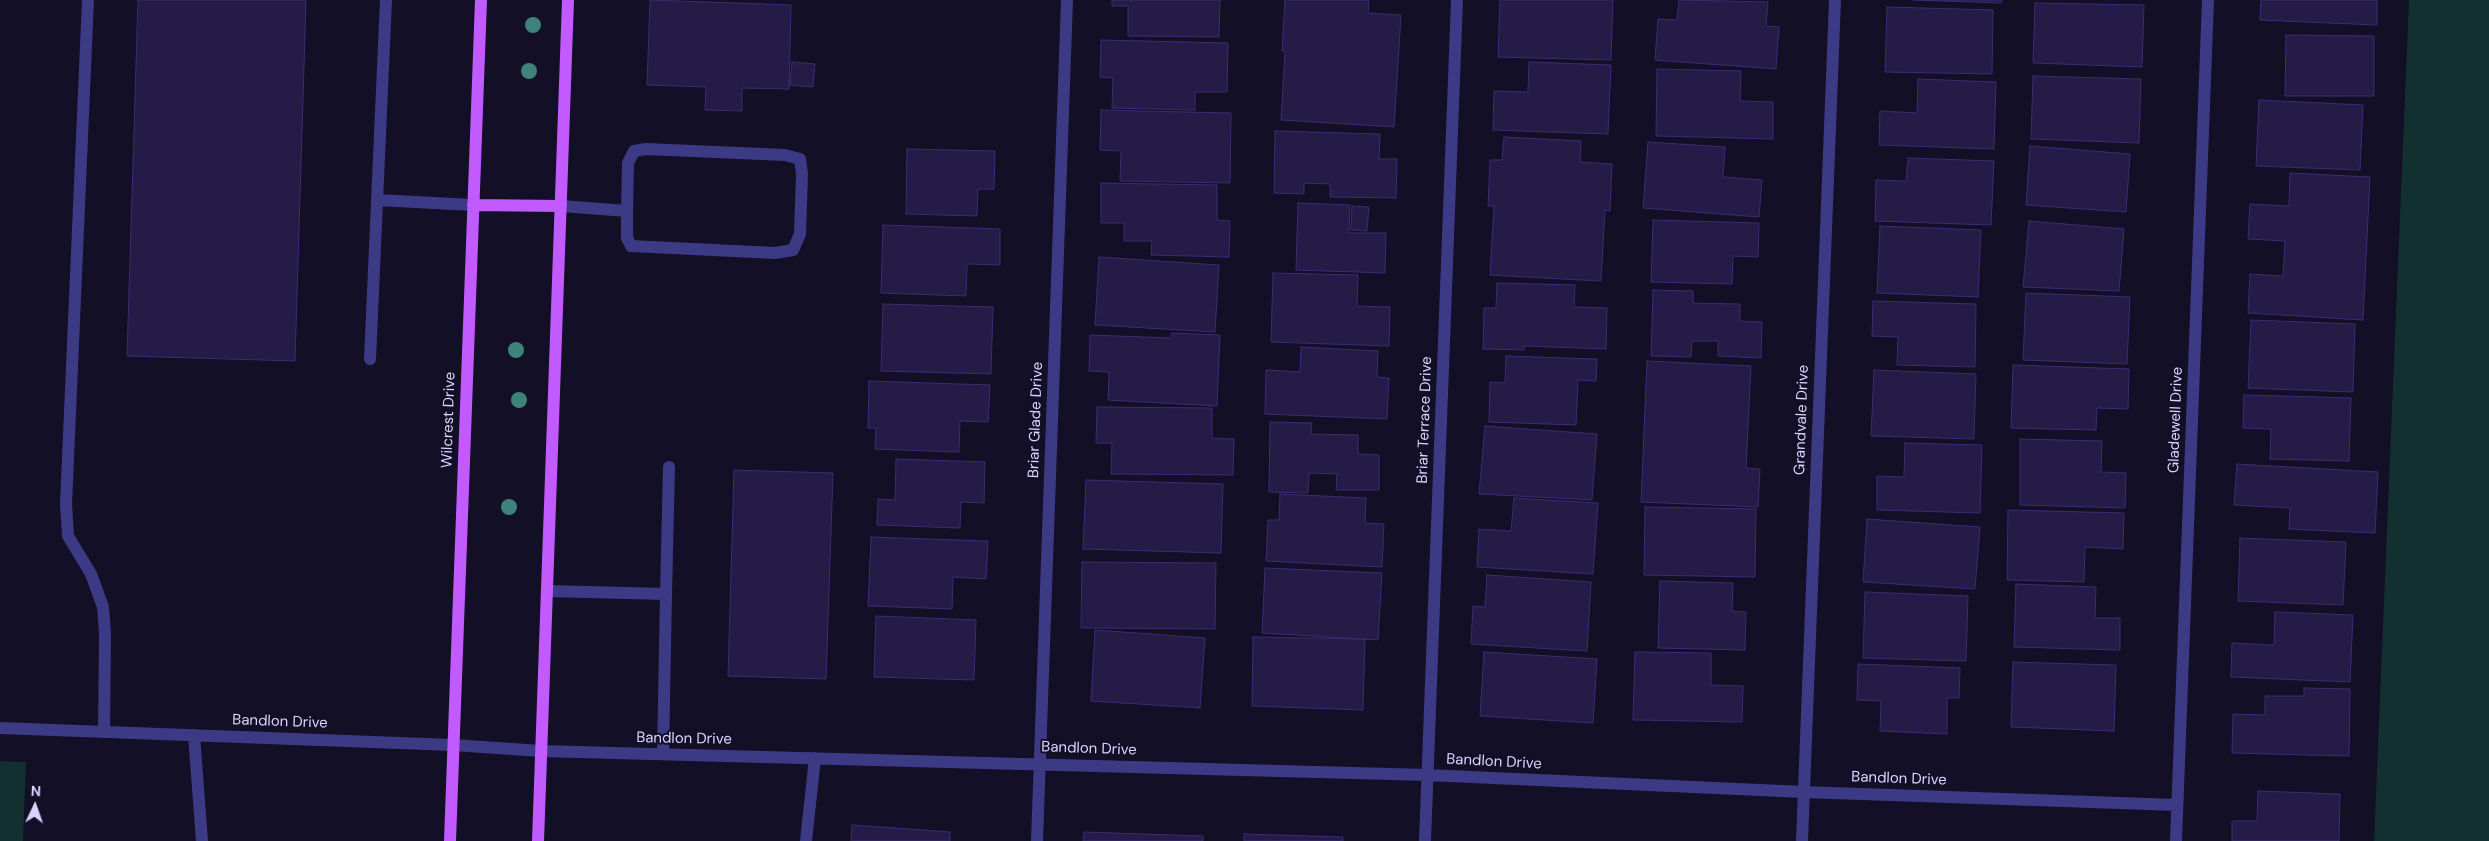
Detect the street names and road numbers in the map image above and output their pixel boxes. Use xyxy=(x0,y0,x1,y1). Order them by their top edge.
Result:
street label: Briar Terrace Drive xyxy=(1414,356,1436,484)
street label: Briar Glade Drive xyxy=(1025,362,1047,478)
street label: Grandvale Drive xyxy=(1791,365,1813,475)
street label: Gladewell Drive xyxy=(2165,367,2187,473)
street label: Wilcrest Drive xyxy=(438,372,460,468)
street label: Bandlon Drive xyxy=(232,711,328,733)
street label: Bandlon Drive xyxy=(636,729,732,749)
street label: Bandlon Drive xyxy=(1041,738,1137,760)
street label: Bandlon Drive xyxy=(1446,751,1542,773)
street label: Bandlon Drive xyxy=(1851,768,1947,790)

